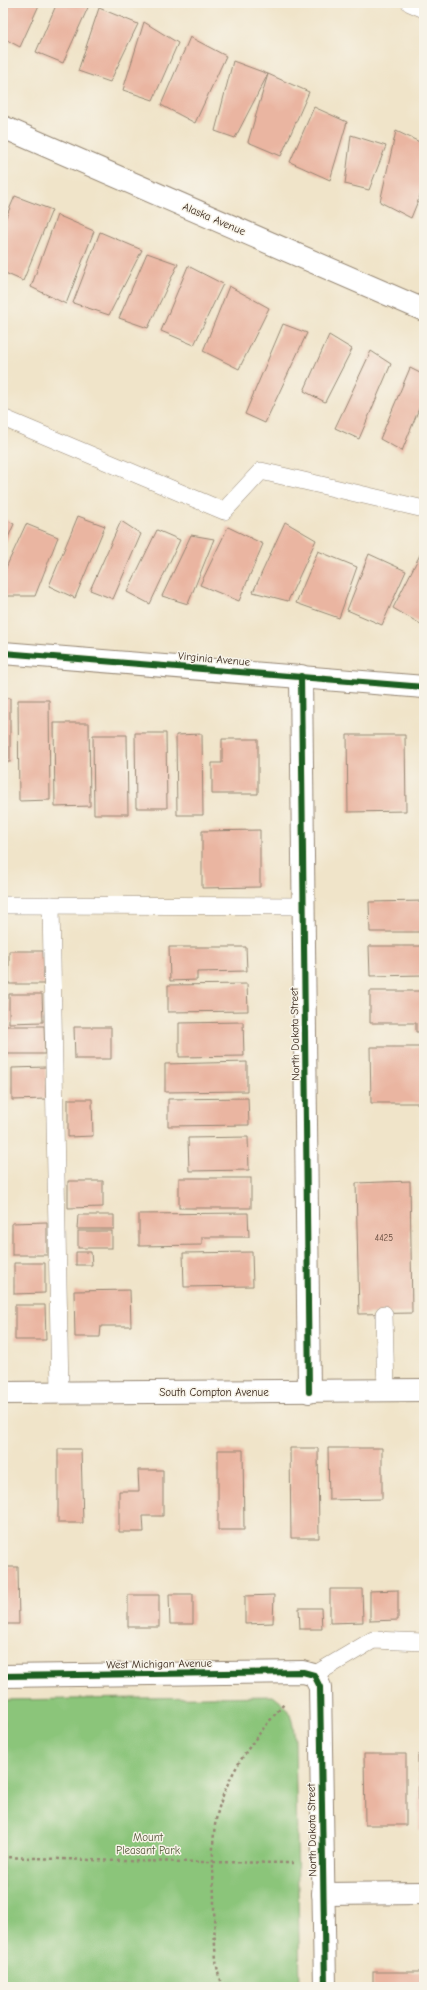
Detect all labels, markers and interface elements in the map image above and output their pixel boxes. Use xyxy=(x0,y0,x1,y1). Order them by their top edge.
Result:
street label: Alaska Avenue xyxy=(181,200,248,238)
street label: Virginia Avenue xyxy=(177,649,251,669)
street label: North Dakota Street xyxy=(288,986,302,1081)
house number: 4425 xyxy=(375,1233,393,1243)
street label: South Compton Avenue xyxy=(159,1386,269,1399)
street label: West Michigan Avenue xyxy=(106,1657,213,1671)
street label: North Dakota Street xyxy=(305,1782,319,1877)
park label: Mount Pleasant Park xyxy=(116,1831,181,1857)

